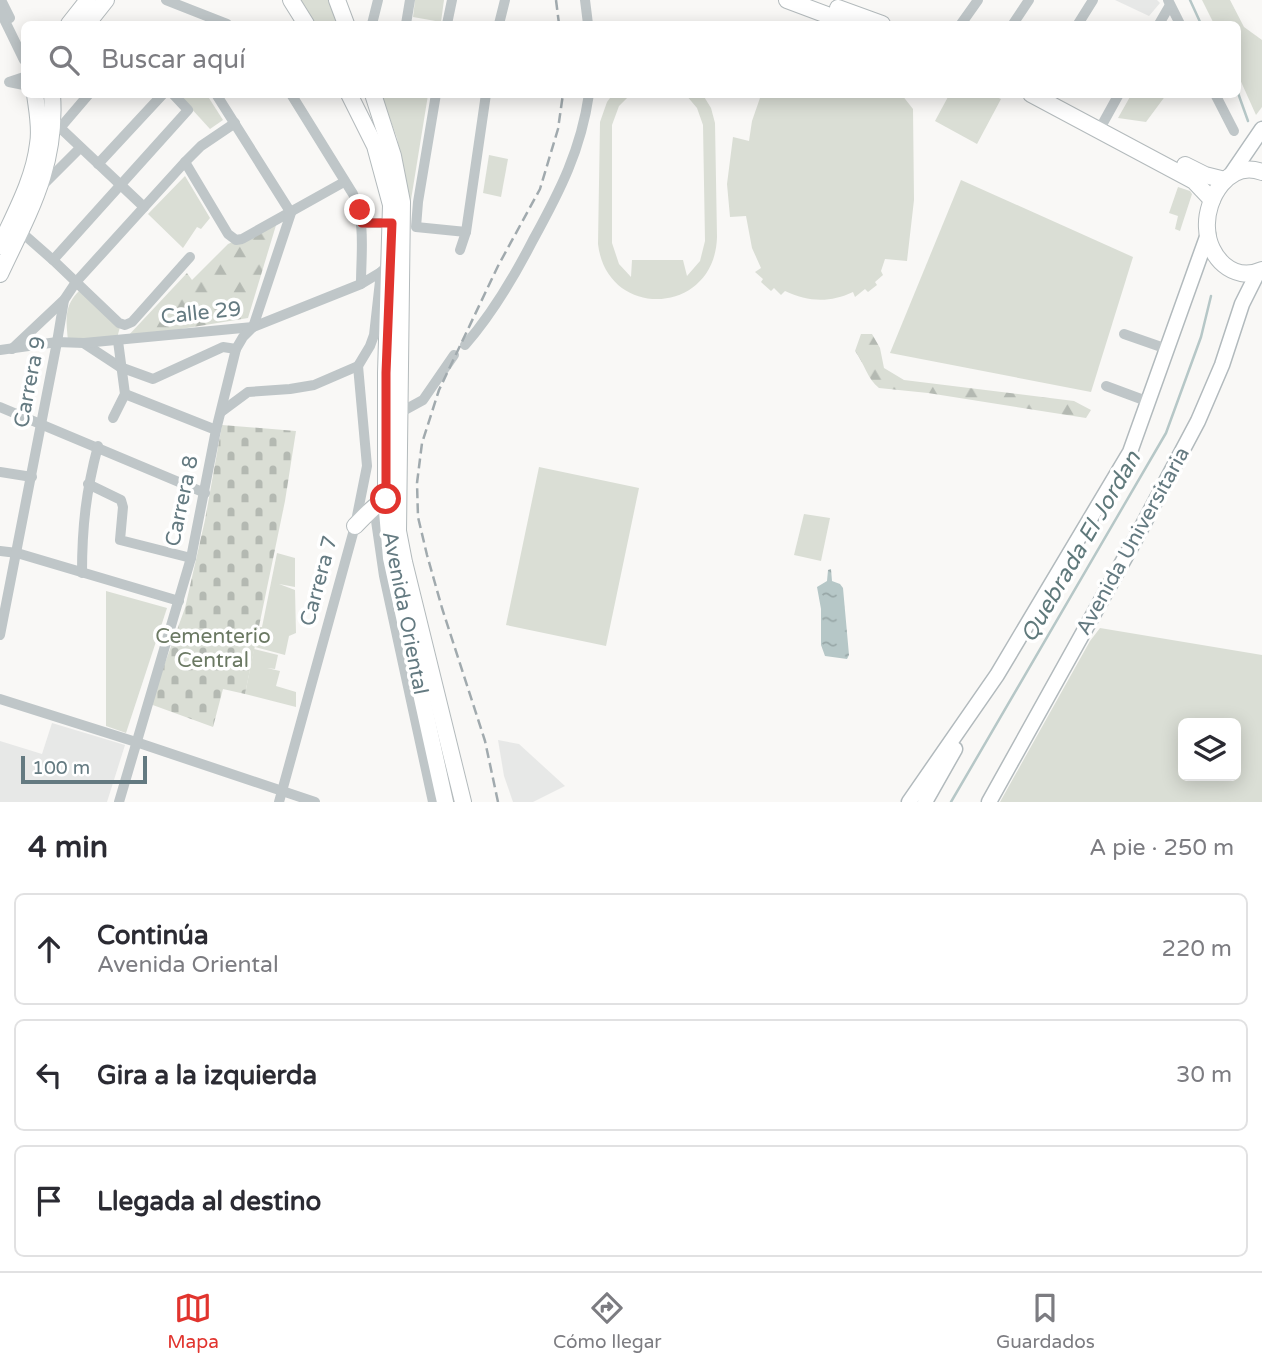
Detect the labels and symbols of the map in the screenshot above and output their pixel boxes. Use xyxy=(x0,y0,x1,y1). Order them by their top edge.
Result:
route end xyxy=(344,194,375,225)
street label: Calle 29 xyxy=(160,296,242,330)
street label: Carrera 9 xyxy=(9,334,51,430)
street label: Avenida Universitaria xyxy=(1071,443,1195,639)
water label: Quebrada El Jordan xyxy=(1015,446,1148,648)
street label: Carrera 8 xyxy=(160,453,204,549)
route start xyxy=(370,483,401,514)
street label: Avenida Oriental xyxy=(377,529,433,697)
street label: Carrera 7 xyxy=(295,533,343,629)
park label: Cementerio Central xyxy=(155,624,271,673)
scale bar xyxy=(21,753,147,785)

